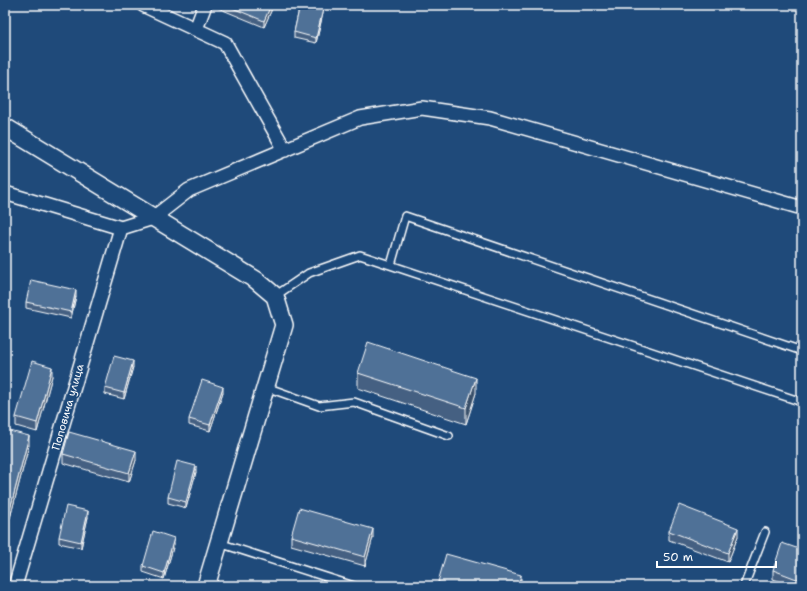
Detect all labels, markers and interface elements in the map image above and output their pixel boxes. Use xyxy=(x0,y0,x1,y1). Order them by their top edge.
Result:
street label: Поповича улица xyxy=(48,362,88,452)
scale bar xyxy=(657,543,776,569)
text: 50 m xyxy=(663,549,693,565)

